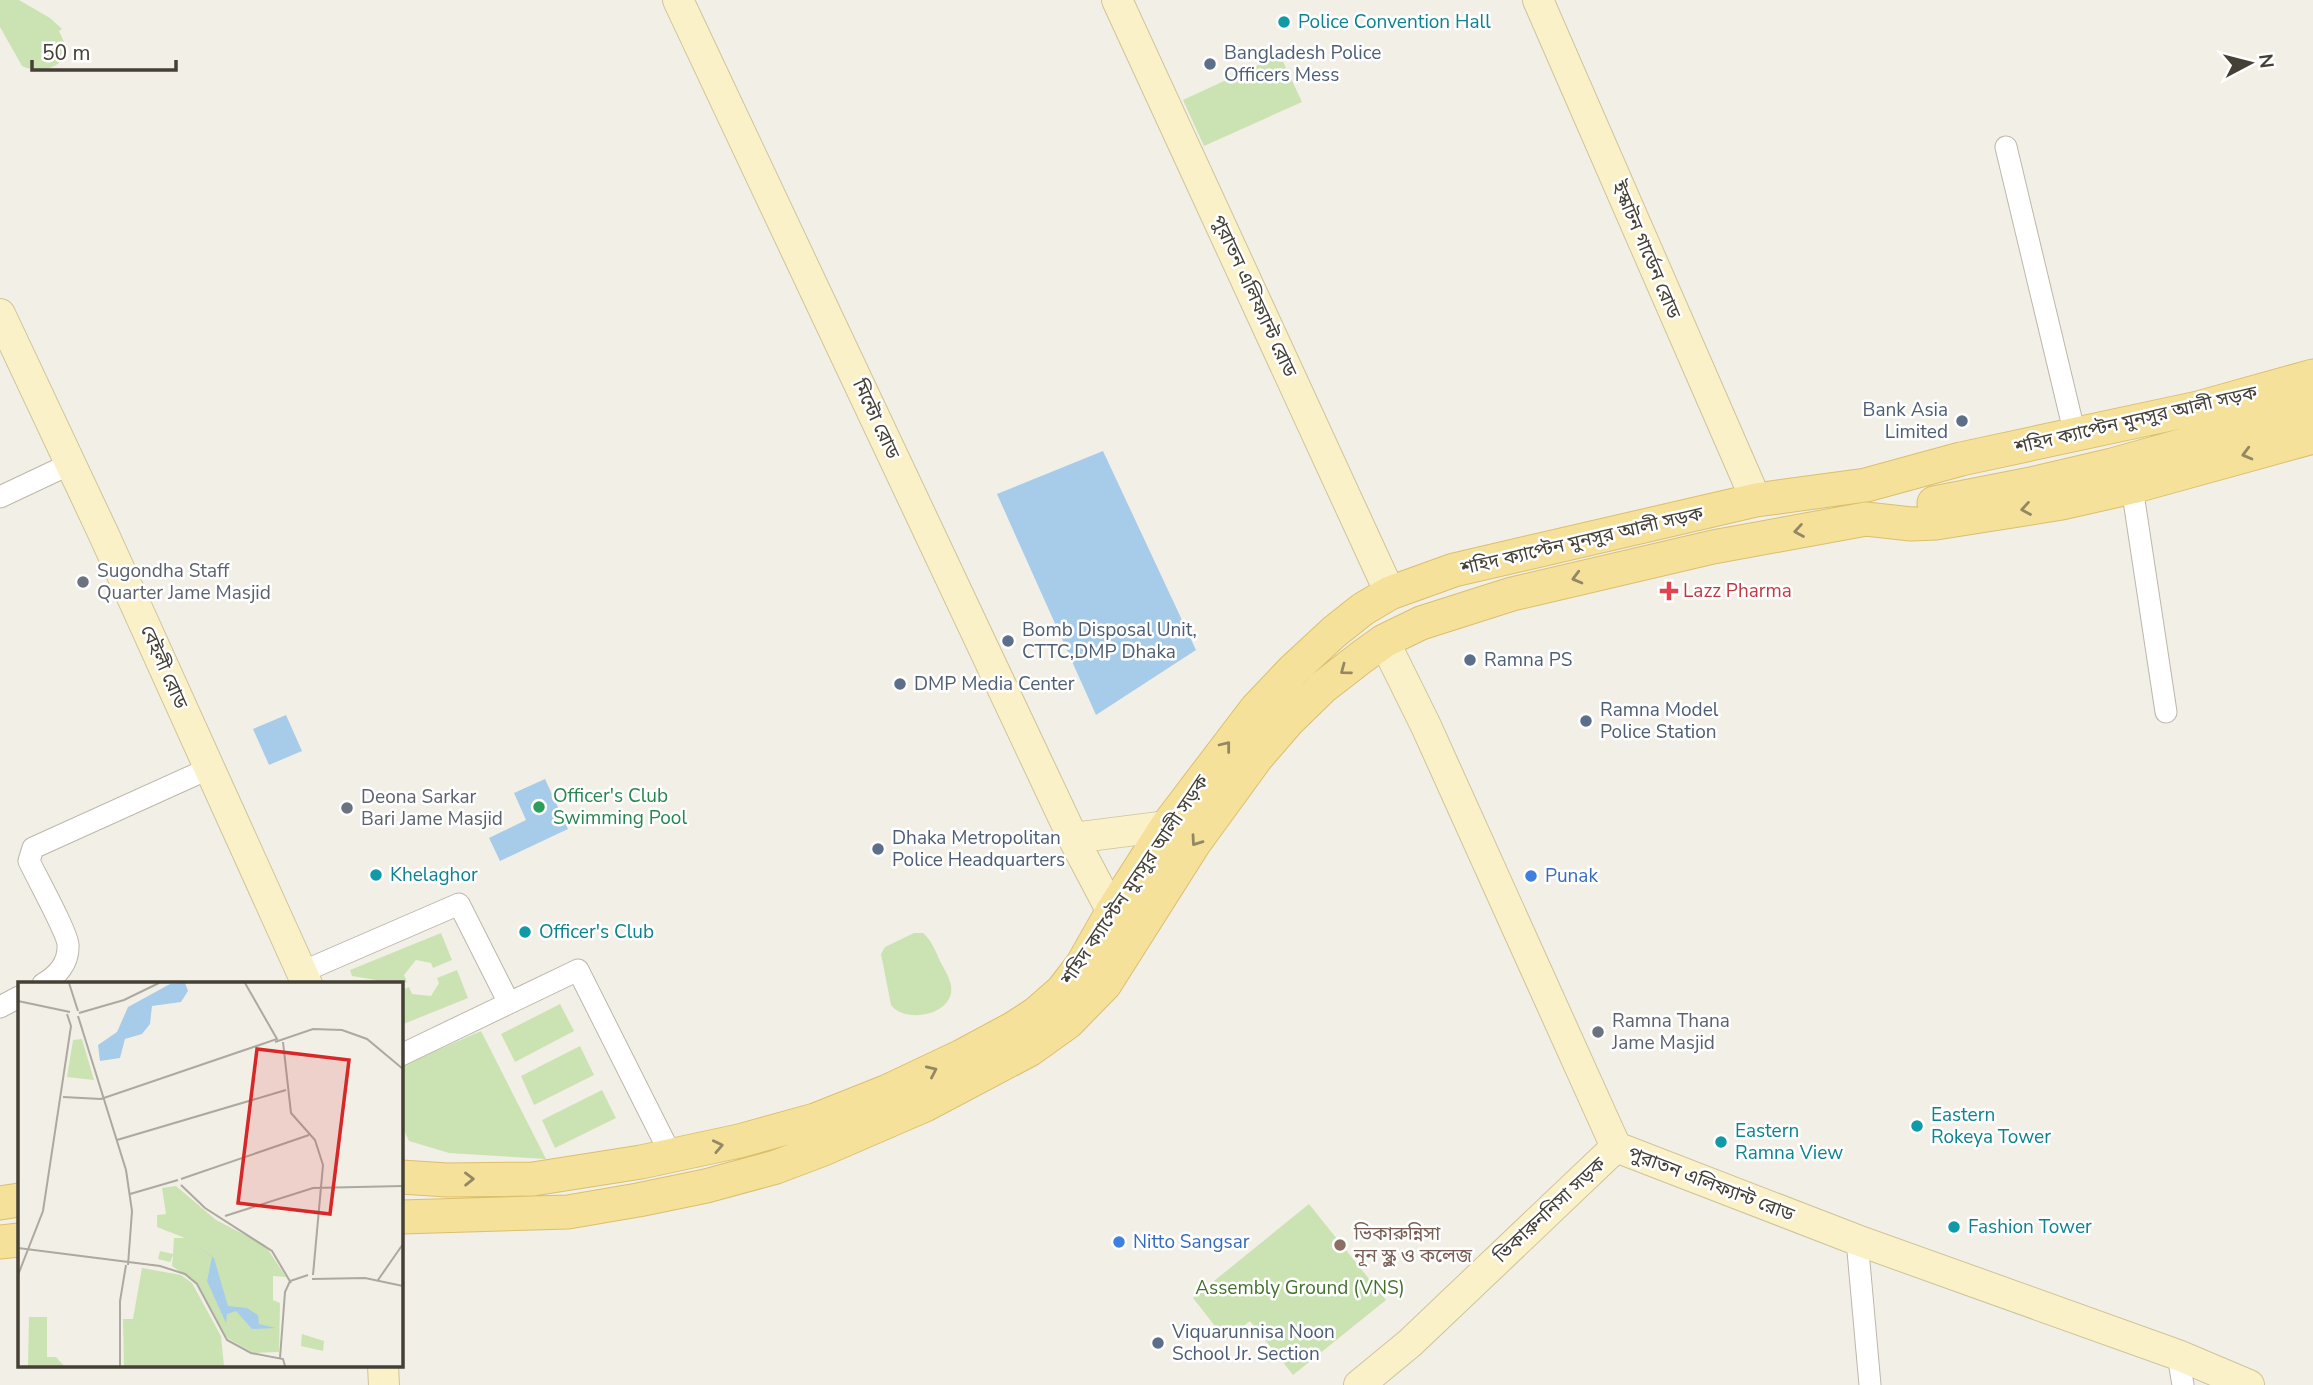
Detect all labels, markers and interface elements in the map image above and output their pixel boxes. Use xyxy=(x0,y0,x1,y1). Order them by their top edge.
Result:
place label: Police Convention Hall xyxy=(1298,9,1491,35)
marker: Police Convention Hall xyxy=(1276,14,1292,30)
scale bar xyxy=(32,28,175,72)
north arrow xyxy=(2215,28,2285,98)
text: 50 m xyxy=(42,39,91,67)
place label: Bangladesh Police Officers Mess xyxy=(1224,40,1381,88)
text: N xyxy=(2252,52,2280,70)
marker: Bangladesh Police Officers Mess xyxy=(1202,56,1218,72)
street label: ইস্কাটন গার্ডেন রোড xyxy=(1605,176,1687,323)
street label: পুরাতন এলিফ্যান্ট রোড xyxy=(1205,211,1303,382)
street label: মিন্টো রোড xyxy=(846,374,906,464)
street label: শহিদ ক্যাপ্টেন মুনসুর আলী সড়ক xyxy=(2011,379,2260,461)
place label: Bank Asia Limited xyxy=(1863,397,1948,445)
marker: Bank Asia Limited xyxy=(1954,413,1970,429)
one-way arrow xyxy=(2241,446,2253,461)
street label: শহিদ ক্যাপ্টেন মুনসুর আলী সড়ক xyxy=(1457,500,1706,582)
one-way arrow xyxy=(2021,501,2032,516)
one-way arrow xyxy=(1793,523,1805,538)
place label: Sugondha Staff Quarter Jame Masjid xyxy=(97,558,271,606)
one-way arrow xyxy=(1571,570,1583,584)
marker: Sugondha Staff Quarter Jame Masjid xyxy=(75,574,91,590)
place label: Lazz Pharma xyxy=(1683,578,1792,604)
marker: Lazz Pharma xyxy=(1661,583,1677,599)
place label: Bomb Disposal Unit, CTTC,DMP Dhaka xyxy=(1022,617,1197,665)
street label: বেইলী রোড xyxy=(134,621,194,713)
marker: Bomb Disposal Unit, CTTC,DMP Dhaka xyxy=(1000,633,1016,649)
place label: Ramna PS xyxy=(1484,647,1572,673)
marker: Ramna PS xyxy=(1462,652,1478,668)
one-way arrow xyxy=(1340,661,1353,674)
place label: DMP Media Center xyxy=(914,671,1075,697)
marker: DMP Media Center xyxy=(892,676,908,692)
place label: Ramna Model Police Station xyxy=(1600,697,1719,745)
marker: Ramna Model Police Station xyxy=(1578,713,1594,729)
one-way arrow xyxy=(1218,742,1230,754)
street label: শহিদ ক্যাপ্টেন মুনসুর আলী সড়ক xyxy=(1054,769,1216,991)
place label: Officer's Club Swimming Pool xyxy=(553,783,687,831)
place label: Deona Sarkar Bari Jame Masjid xyxy=(361,784,503,832)
marker: Officer's Club Swimming Pool xyxy=(531,799,547,815)
marker: Deona Sarkar Bari Jame Masjid xyxy=(339,800,355,816)
place label: Dhaka Metropolitan Police Headquarters xyxy=(892,825,1065,873)
one-way arrow xyxy=(1192,833,1205,846)
marker: Dhaka Metropolitan Police Headquarters xyxy=(870,841,886,857)
place label: Khelaghor xyxy=(390,862,478,888)
place label: Punak xyxy=(1545,863,1598,889)
marker: Khelaghor xyxy=(368,867,384,883)
marker: Punak xyxy=(1523,868,1539,884)
place label: Officer's Club xyxy=(539,919,654,945)
marker: Officer's Club xyxy=(517,924,533,940)
inset map xyxy=(18,982,402,1368)
place label: Ramna Thana Jame Masjid xyxy=(1611,1008,1730,1056)
marker: Ramna Thana Jame Masjid xyxy=(1590,1024,1606,1040)
one-way arrow xyxy=(925,1065,937,1079)
place label: Eastern Rokeya Tower xyxy=(1931,1102,2051,1150)
place label: Eastern Ramna View xyxy=(1735,1118,1843,1166)
marker: Eastern Rokeya Tower xyxy=(1909,1118,1925,1134)
marker: Eastern Ramna View xyxy=(1713,1134,1729,1150)
one-way arrow xyxy=(712,1139,724,1154)
street label: পুরাতন এলিফ্যান্ট রোড xyxy=(1624,1140,1798,1228)
street label: ভিকারুননিসা সড়ক xyxy=(1488,1151,1612,1269)
one-way arrow xyxy=(464,1172,475,1187)
place label: Fashion Tower xyxy=(1968,1214,2092,1240)
marker: Fashion Tower xyxy=(1946,1219,1962,1235)
place label: ভিকারুন্নিসা নূন স্কুল ও কলেজ xyxy=(1353,1221,1473,1269)
place label: Nitto Sangsar xyxy=(1133,1229,1250,1255)
marker: Nitto Sangsar xyxy=(1111,1234,1127,1250)
marker: ভিকারুন্নিসা নূন স্কুল ও কলেজ xyxy=(1332,1237,1348,1253)
park label: Assembly Ground (VNS) xyxy=(1195,1275,1405,1301)
place label: Viquarunnisa Noon School Jr. Section xyxy=(1171,1319,1335,1367)
marker: Viquarunnisa Noon School Jr. Section xyxy=(1150,1335,1166,1351)

